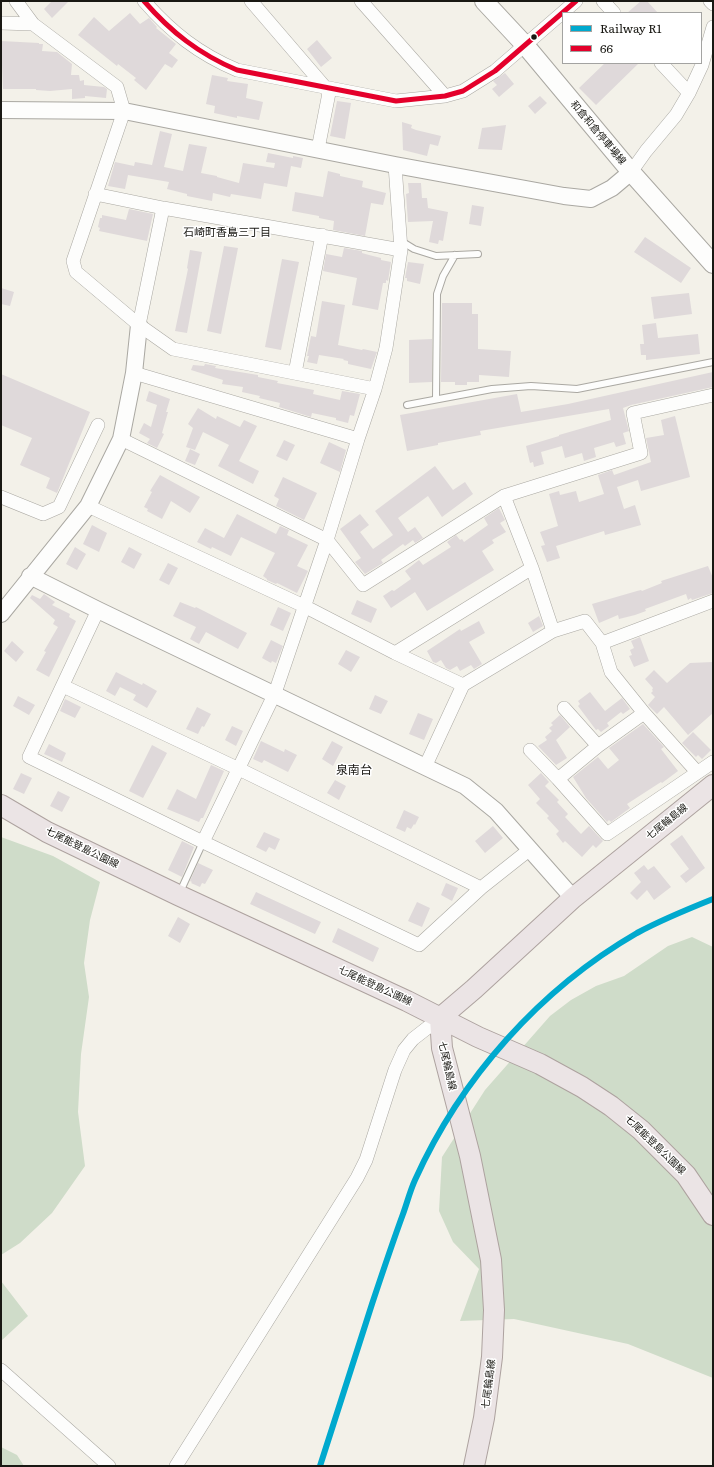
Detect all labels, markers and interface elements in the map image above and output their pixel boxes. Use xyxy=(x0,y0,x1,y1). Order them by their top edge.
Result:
legend xyxy=(562,12,702,64)
text: Railway R1 xyxy=(600,19,662,37)
unlabelled marker xyxy=(529,32,539,42)
text: 66 xyxy=(600,39,613,57)
street label: 和倉和倉停車場線 xyxy=(568,99,628,167)
district label: 石崎町香島三丁目 xyxy=(183,226,271,240)
district label: 泉南台 xyxy=(336,763,372,777)
street label: 七尾輪島線 xyxy=(644,802,690,842)
street label: 七尾能登島公園線 xyxy=(43,825,121,871)
street label: 七尾能登島公園線 xyxy=(336,964,414,1008)
street label: 七尾輪島線 xyxy=(436,1040,458,1092)
street label: 七尾能登島公園線 xyxy=(622,1113,688,1177)
street label: 七尾輪島線 xyxy=(480,1358,498,1410)

